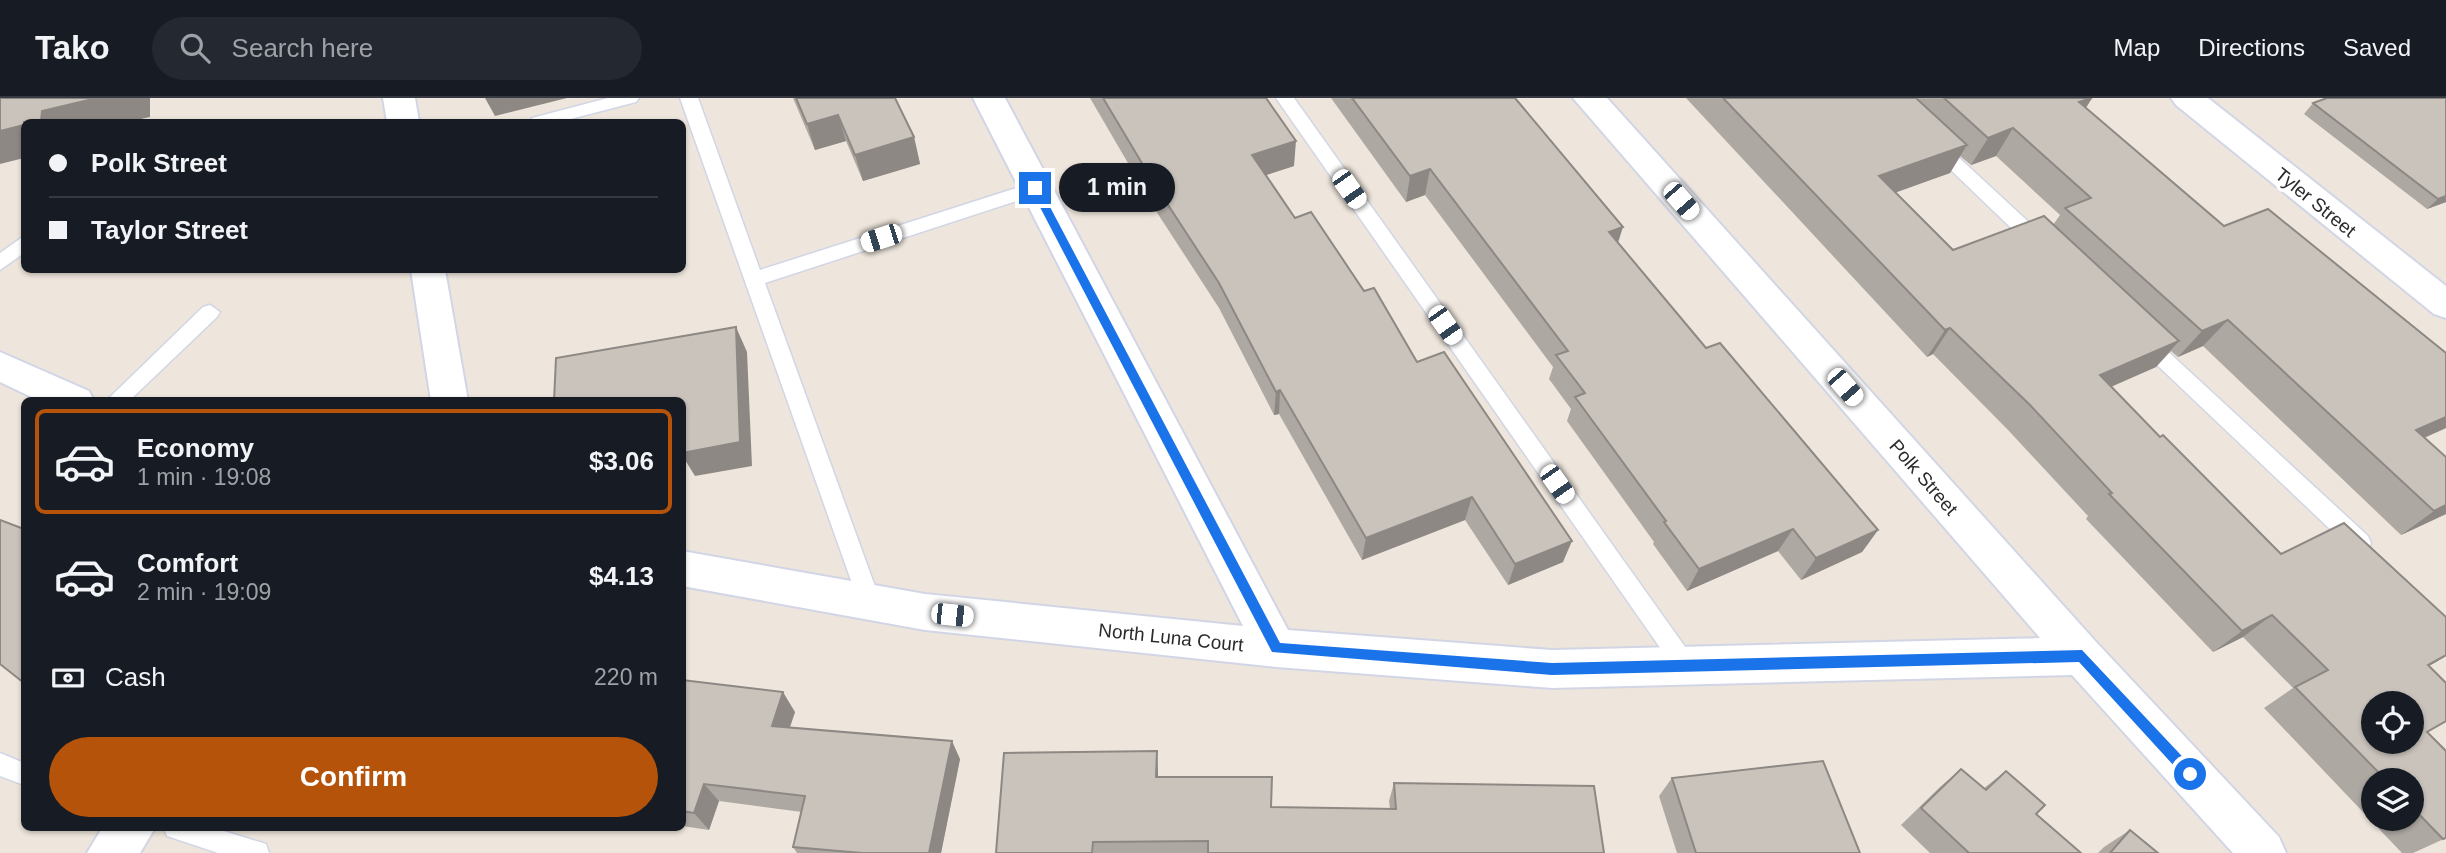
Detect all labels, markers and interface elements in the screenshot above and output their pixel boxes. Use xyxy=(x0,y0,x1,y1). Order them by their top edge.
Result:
search box xyxy=(152,17,642,80)
text: Tako xyxy=(35,29,110,66)
icon: search xyxy=(176,29,214,67)
text: Search here xyxy=(232,33,373,63)
text: Map xyxy=(2114,34,2160,61)
text: Directions xyxy=(2198,34,2305,61)
text: Saved xyxy=(2343,34,2411,61)
text: Polk Street xyxy=(91,148,227,178)
callout: 1 min xyxy=(1060,164,1175,212)
street label: Tyler Street xyxy=(2271,164,2361,242)
car xyxy=(1329,166,1370,212)
route end xyxy=(1019,172,1051,204)
text: 1 min xyxy=(1087,174,1147,200)
car xyxy=(1660,178,1703,224)
text: Taylor Street xyxy=(91,215,248,245)
car xyxy=(858,222,905,254)
car xyxy=(1425,302,1466,348)
car xyxy=(1824,364,1867,410)
icon: car xyxy=(53,430,116,493)
text: Economy xyxy=(137,433,254,463)
street label: Polk Street xyxy=(1885,435,1963,520)
text: $3.06 xyxy=(589,446,654,476)
car xyxy=(1537,461,1578,507)
text: 1 min · 19:08 xyxy=(137,464,271,490)
icon: car xyxy=(53,545,116,608)
text: Comfort xyxy=(137,548,238,578)
text: $4.13 xyxy=(589,561,654,591)
text: 2 min · 19:09 xyxy=(137,579,271,605)
car xyxy=(931,602,974,628)
street label: North Luna Court xyxy=(1097,619,1245,656)
icon: cash xyxy=(49,659,87,697)
text: Cash xyxy=(105,662,166,692)
text: 220 m xyxy=(594,664,658,690)
map controls xyxy=(2361,691,2424,831)
button: locate xyxy=(2361,691,2424,754)
button: Confirm xyxy=(49,737,658,817)
route start xyxy=(2174,758,2206,790)
button: layers xyxy=(2361,768,2424,831)

